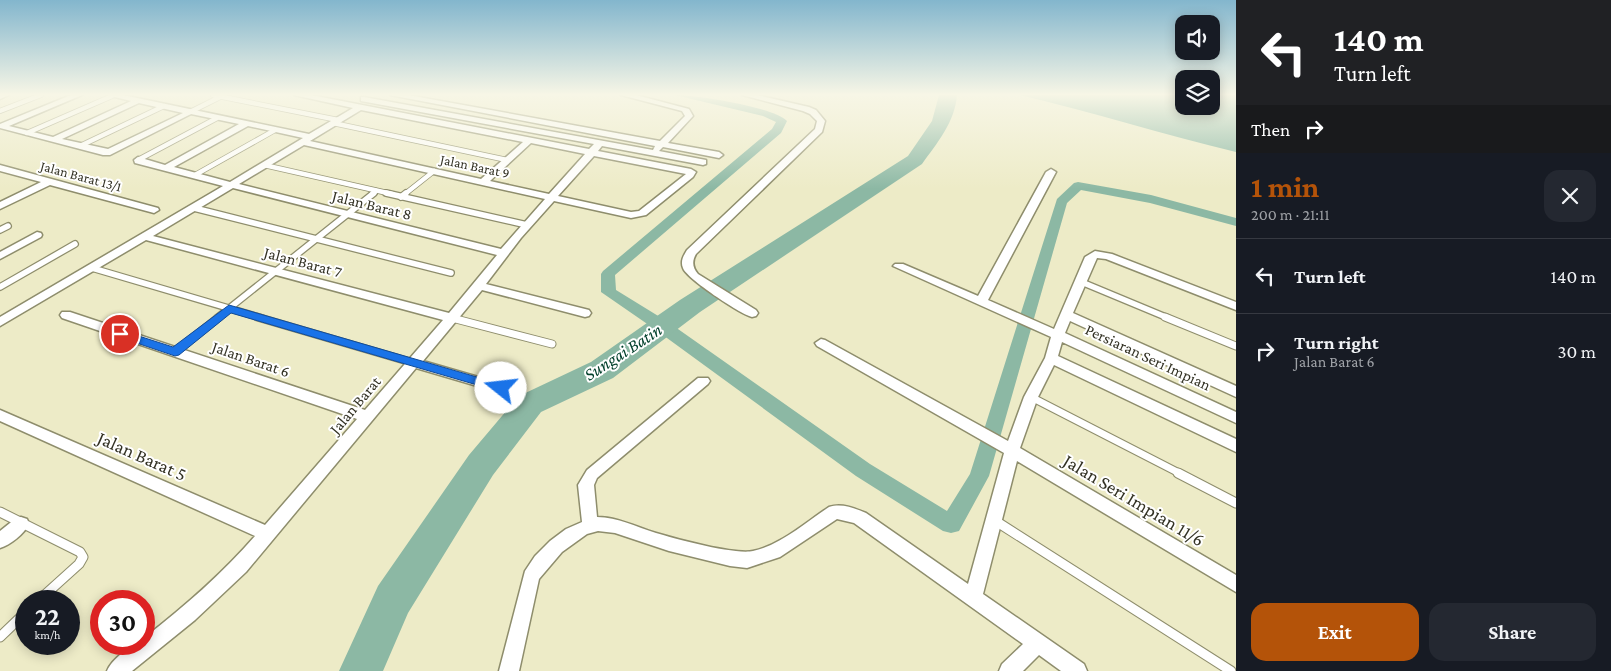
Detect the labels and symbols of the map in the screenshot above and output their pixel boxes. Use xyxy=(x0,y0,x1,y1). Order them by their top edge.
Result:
street label: Jalan Barat 9 xyxy=(437,150,511,181)
street label: Jalan Barat 13/1 xyxy=(37,157,124,195)
street label: Jalan Barat 8 xyxy=(328,186,413,224)
street label: Jalan Barat 7 xyxy=(260,243,344,282)
pin xyxy=(99,313,141,355)
water label: Sungai Batin xyxy=(580,319,666,385)
street label: Persiaran Seri Impian xyxy=(1082,321,1214,395)
street label: Jalan Barat 6 xyxy=(208,337,292,381)
position arrow xyxy=(474,361,526,413)
street label: Jalan Barat xyxy=(325,372,385,439)
street label: Jalan Barat 5 xyxy=(92,426,190,485)
street label: Jalan Seri Impian 11/6 xyxy=(1058,449,1208,550)
speed limit sign: 30 xyxy=(90,590,155,655)

